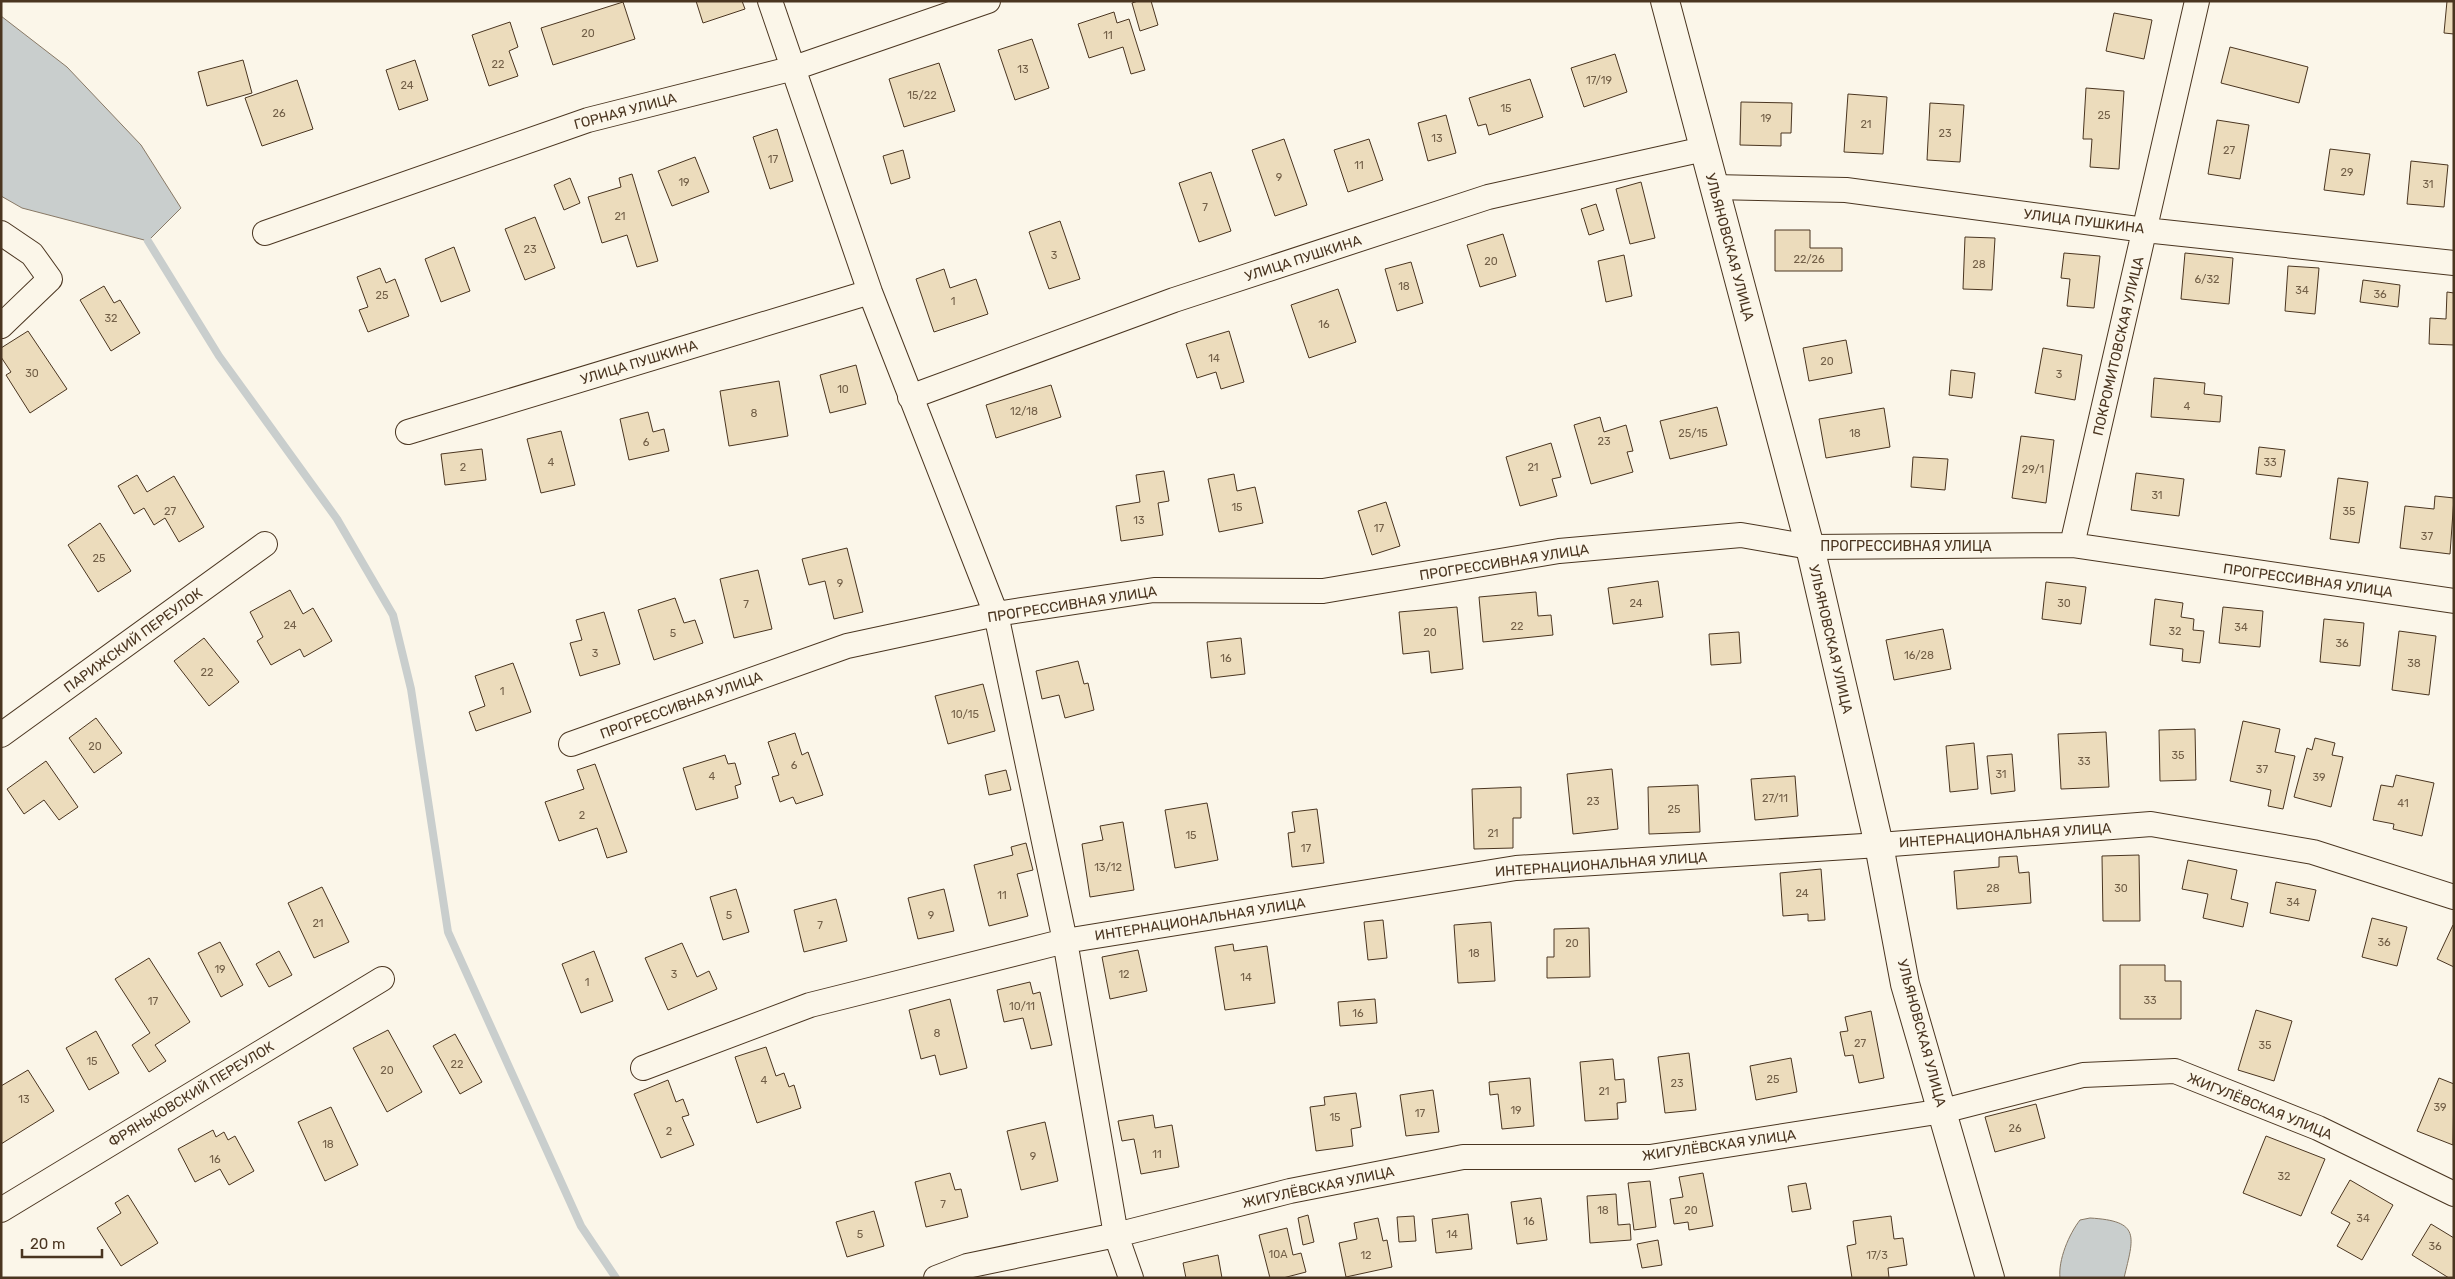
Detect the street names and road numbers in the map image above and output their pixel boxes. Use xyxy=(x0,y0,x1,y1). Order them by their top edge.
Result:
street label: ГОРНАЯ УЛИЦА xyxy=(572,89,679,133)
street label: УЛЬЯНОВСКАЯ УЛИЦА xyxy=(1702,171,1758,323)
street label: УЛИЦА ПУШКИНА xyxy=(2023,206,2146,237)
street label: УЛИЦА ПУШКИНА xyxy=(1243,231,1364,285)
street label: ПОКРОМИТОВСКАЯ УЛИЦА xyxy=(2090,254,2148,437)
street label: УЛИЦА ПУШКИНА xyxy=(579,336,700,388)
street label: ПРОГРЕССИВНАЯ УЛИЦА xyxy=(1820,538,1992,555)
street label: ПРОГРЕССИВНАЯ УЛИЦА xyxy=(1418,541,1591,584)
street label: ПРОГРЕССИВНАЯ УЛИЦА xyxy=(2222,560,2395,601)
street label: УЛЬЯНОВСКАЯ УЛИЦА xyxy=(1805,563,1856,716)
street label: ПРОГРЕССИВНАЯ УЛИЦА xyxy=(986,583,1159,626)
street label: ПАРИЖСКИЙ ПЕРЕУЛОК xyxy=(60,584,206,696)
street label: ПРОГРЕССИВНАЯ УЛИЦА xyxy=(598,668,765,743)
street label: ИНТЕРНАЦИОНАЛЬНАЯ УЛИЦА xyxy=(1898,820,2112,851)
street label: ИНТЕРНАЦИОНАЛЬНАЯ УЛИЦА xyxy=(1494,849,1708,880)
street label: ИНТЕРНАЦИОНАЛЬНАЯ УЛИЦА xyxy=(1094,894,1307,945)
street label: УЛЬЯНОВСКАЯ УЛИЦА xyxy=(1894,957,1950,1109)
street label: ФРЯНЬКОВСКИЙ ПЕРЕУЛОК xyxy=(105,1037,277,1151)
street label: ЖИГУЛЁВСКАЯ УЛИЦА xyxy=(2185,1069,2336,1144)
street label: ЖИГУЛЁВСКАЯ УЛИЦА xyxy=(1641,1125,1798,1165)
street label: ЖИГУЛЁВСКАЯ УЛИЦА xyxy=(1240,1162,1396,1212)

